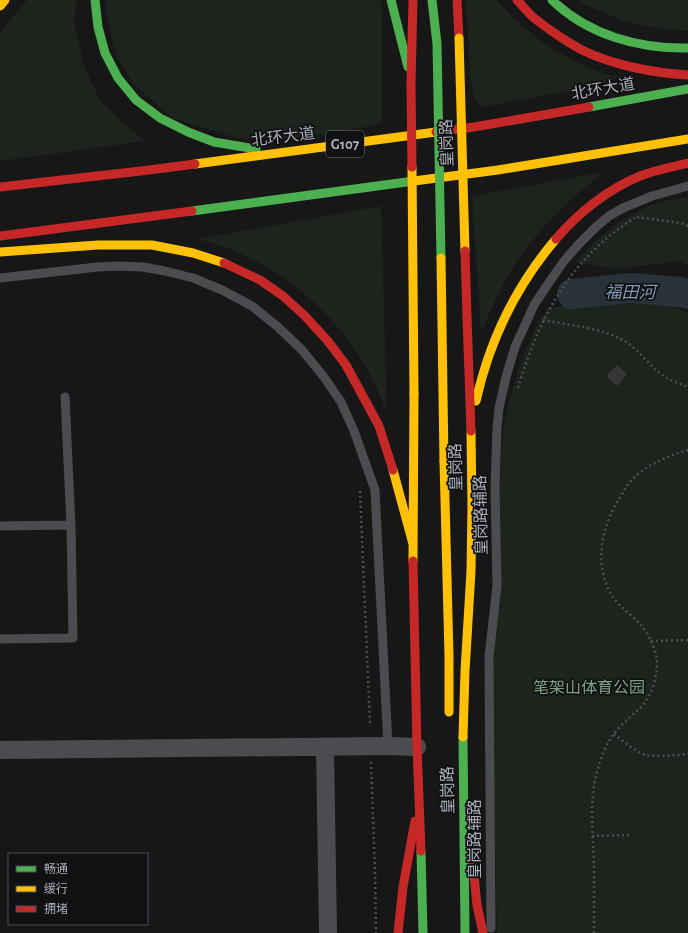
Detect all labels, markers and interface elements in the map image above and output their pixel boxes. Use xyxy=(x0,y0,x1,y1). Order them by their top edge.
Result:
street label: 北环大道 xyxy=(570,75,636,102)
street label: 皇岗路 xyxy=(437,119,456,167)
street label: 北环大道 xyxy=(250,124,316,149)
road number: G107 xyxy=(326,131,364,157)
water label: 福田河 xyxy=(605,283,658,301)
street label: 皇岗路 xyxy=(447,443,464,491)
street label: 皇岗路辅路 xyxy=(471,475,490,555)
park label: 笔架山体育公园 xyxy=(533,679,645,696)
street label: 皇岗路 xyxy=(439,766,456,814)
street label: 皇岗路辅路 xyxy=(466,799,483,879)
legend xyxy=(8,853,148,925)
text: 畅通 xyxy=(44,862,68,875)
text: 缓行 xyxy=(44,882,68,895)
text: 拥堵 xyxy=(44,903,68,915)

